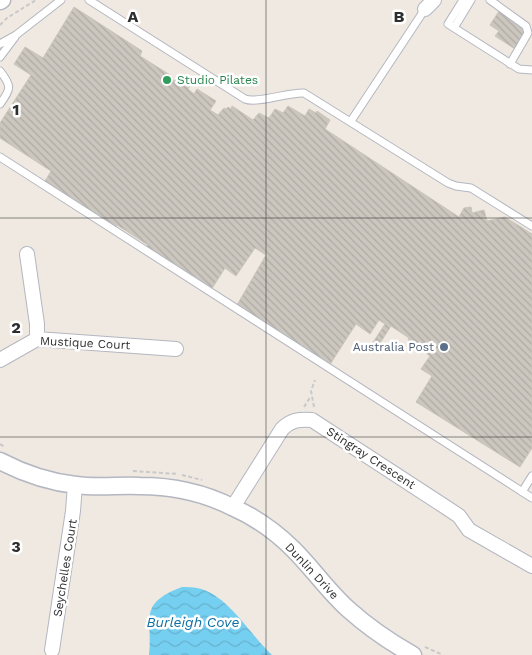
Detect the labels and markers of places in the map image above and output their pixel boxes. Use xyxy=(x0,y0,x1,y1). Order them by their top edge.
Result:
place label: Studio Pilates xyxy=(177,73,258,87)
marker: Studio Pilates xyxy=(161,74,173,86)
place label: Australia Post xyxy=(353,340,434,354)
marker: Australia Post xyxy=(438,341,450,353)

